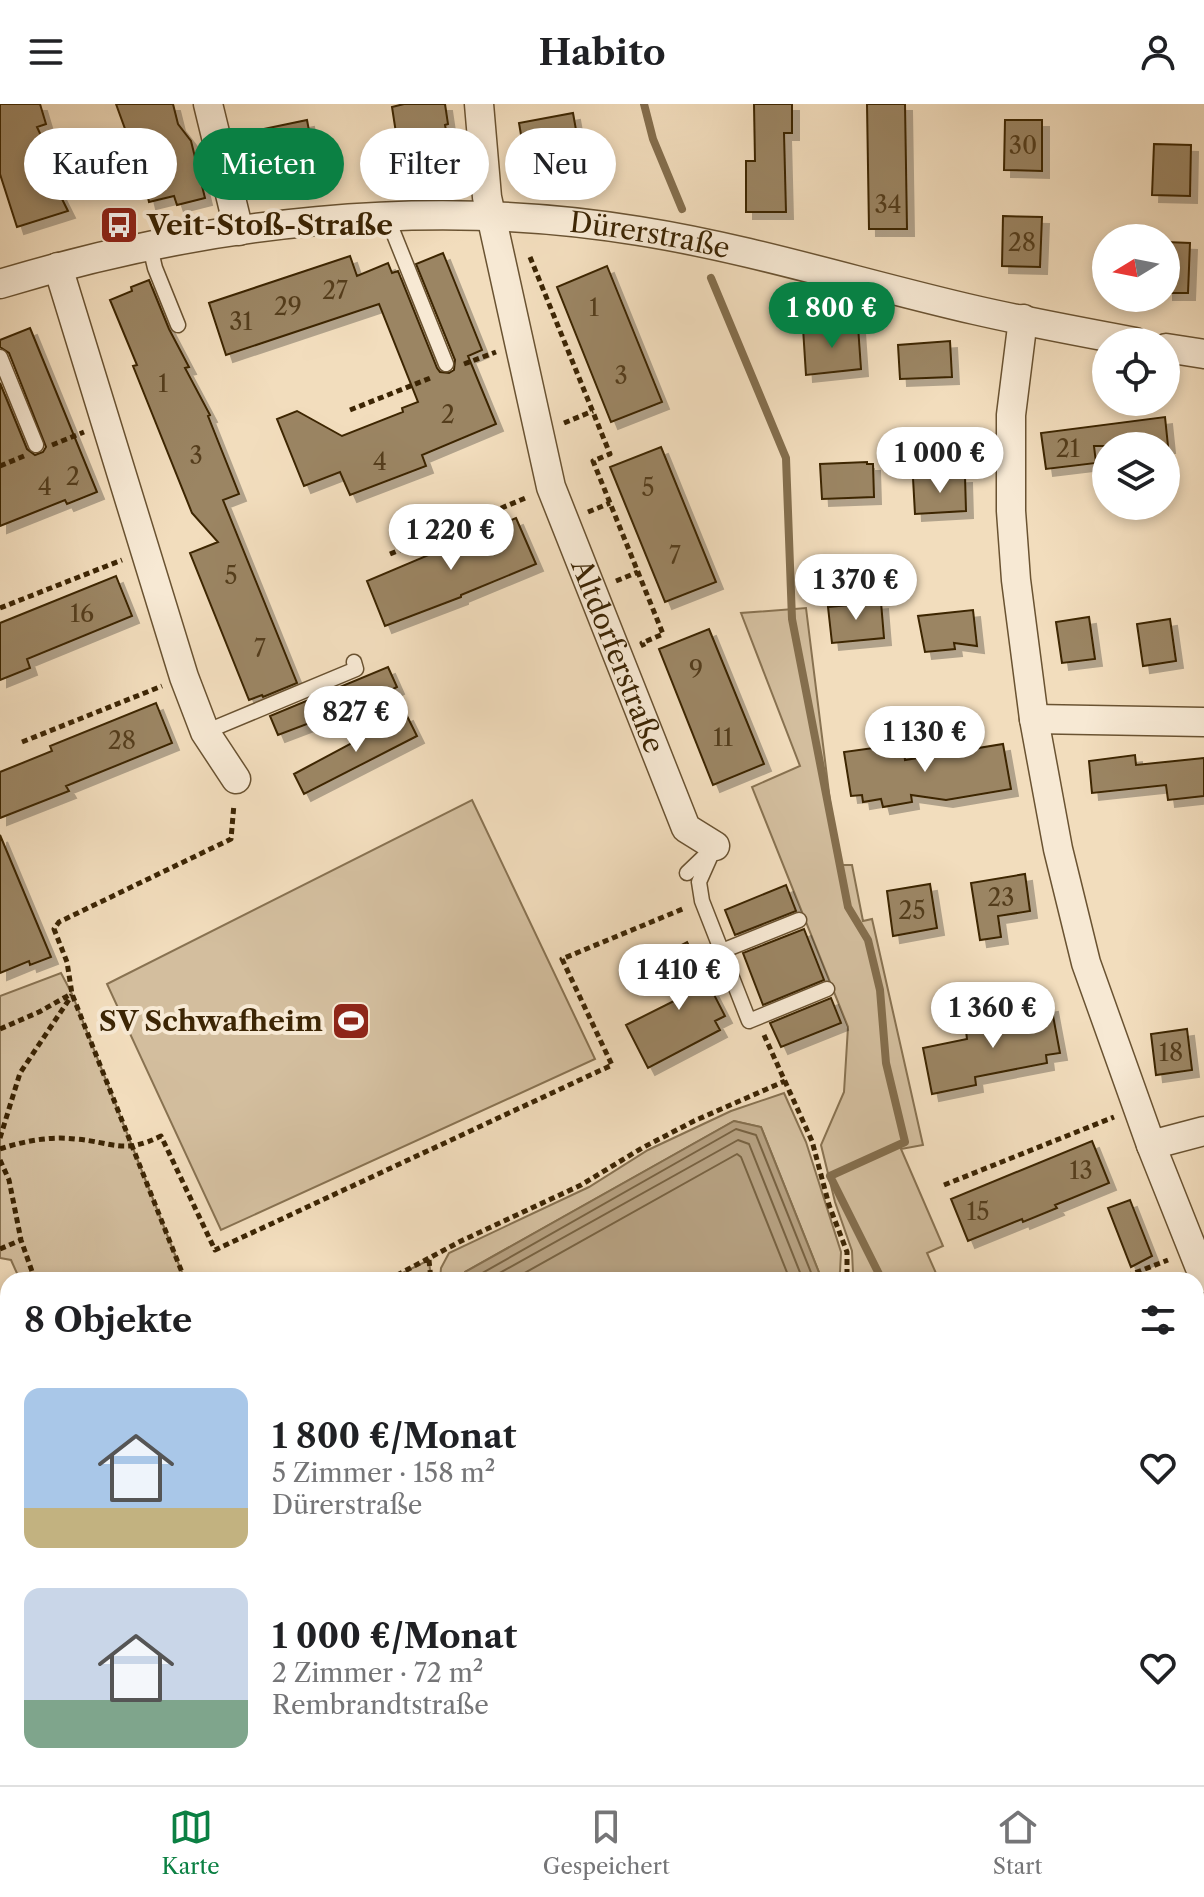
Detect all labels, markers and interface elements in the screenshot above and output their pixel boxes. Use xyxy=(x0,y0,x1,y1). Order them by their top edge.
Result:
icon: menu xyxy=(24,30,68,74)
text: Habito xyxy=(538,30,666,74)
icon: person xyxy=(1136,30,1180,74)
chip: Kaufen xyxy=(24,128,177,200)
chip: Mieten xyxy=(193,128,344,200)
chip: Filter xyxy=(360,128,489,200)
chip: Neu xyxy=(505,128,616,200)
house number: 30 xyxy=(1009,131,1037,160)
house number: 34 xyxy=(874,190,902,219)
bus stop icon: Veit-Stoß-Straße xyxy=(98,204,140,246)
street label: Dürerstraße xyxy=(568,205,733,265)
place label: Veit-Stoß-Straße xyxy=(146,208,393,242)
north arrow xyxy=(1092,224,1180,312)
map controls xyxy=(1092,224,1180,520)
house number: 28 xyxy=(1008,228,1036,257)
house number: 27 xyxy=(322,276,348,305)
pin: 1 800 € xyxy=(758,282,906,350)
house number: 29 xyxy=(274,292,302,321)
text: 1 800 € xyxy=(787,292,877,324)
house number: 1 xyxy=(589,293,599,322)
house number: 31 xyxy=(229,307,253,336)
button: locate xyxy=(1092,328,1180,416)
house number: 3 xyxy=(614,361,628,390)
house number: 1 xyxy=(158,369,168,398)
house number: 2 xyxy=(441,400,455,429)
pin: 1 000 € xyxy=(866,427,1014,495)
button: layers xyxy=(1092,432,1180,520)
house number: 21 xyxy=(1056,434,1080,463)
text: 1 000 € xyxy=(895,437,985,469)
house number: 3 xyxy=(189,441,203,470)
house number: 4 xyxy=(373,447,387,476)
house number: 2 xyxy=(66,462,80,491)
house number: 4 xyxy=(38,472,52,501)
house number: 5 xyxy=(641,473,655,502)
pin: 1 220 € xyxy=(377,504,525,572)
text: 1 220 € xyxy=(407,514,495,546)
house number: 7 xyxy=(669,541,681,570)
street label: Altdorferstraße xyxy=(564,553,672,758)
pin: 1 370 € xyxy=(782,554,930,622)
house number: 5 xyxy=(224,561,238,590)
text: 1 370 € xyxy=(813,564,899,596)
house number: 16 xyxy=(70,599,94,628)
house number: 7 xyxy=(254,634,266,663)
house number: 9 xyxy=(689,655,703,684)
pin: 827 € xyxy=(300,686,412,754)
text: 827 € xyxy=(322,696,390,728)
pin: 1 130 € xyxy=(851,706,999,774)
text: 1 130 € xyxy=(883,716,967,748)
house number: 11 xyxy=(713,723,733,752)
house number: 28 xyxy=(108,726,136,755)
house number: 23 xyxy=(987,883,1015,912)
house number: 25 xyxy=(899,896,925,925)
pin: 1 410 € xyxy=(605,944,753,1012)
text: 1 410 € xyxy=(637,954,721,986)
pin: 1 360 € xyxy=(919,982,1067,1050)
text: 1 360 € xyxy=(949,992,1037,1024)
sports icon: SV Schwafheim xyxy=(330,1000,372,1042)
place label: SV Schwafheim xyxy=(99,1004,323,1038)
house number: 18 xyxy=(1159,1038,1183,1067)
house number: 13 xyxy=(1069,1156,1093,1185)
house number: 15 xyxy=(966,1197,990,1226)
icon: filters xyxy=(1136,1298,1180,1342)
text: 8 Objekte xyxy=(24,1299,192,1341)
text: 1 800 €/Monat xyxy=(272,1415,517,1457)
icon: home xyxy=(88,1420,184,1516)
icon: heart xyxy=(1136,1446,1180,1490)
text: 5 Zimmer · 158 m² xyxy=(272,1457,495,1489)
text: Dürerstraße xyxy=(272,1489,422,1521)
text: 1 000 €/Monat xyxy=(272,1615,517,1657)
icon: home xyxy=(88,1620,184,1716)
icon: heart xyxy=(1136,1646,1180,1690)
text: 2 Zimmer · 72 m² xyxy=(272,1657,483,1689)
text: Rembrandtstraße xyxy=(272,1689,489,1721)
tab: Karte xyxy=(162,1805,220,1880)
tab: Gespeichert xyxy=(543,1805,670,1880)
tab: Start xyxy=(993,1805,1042,1880)

